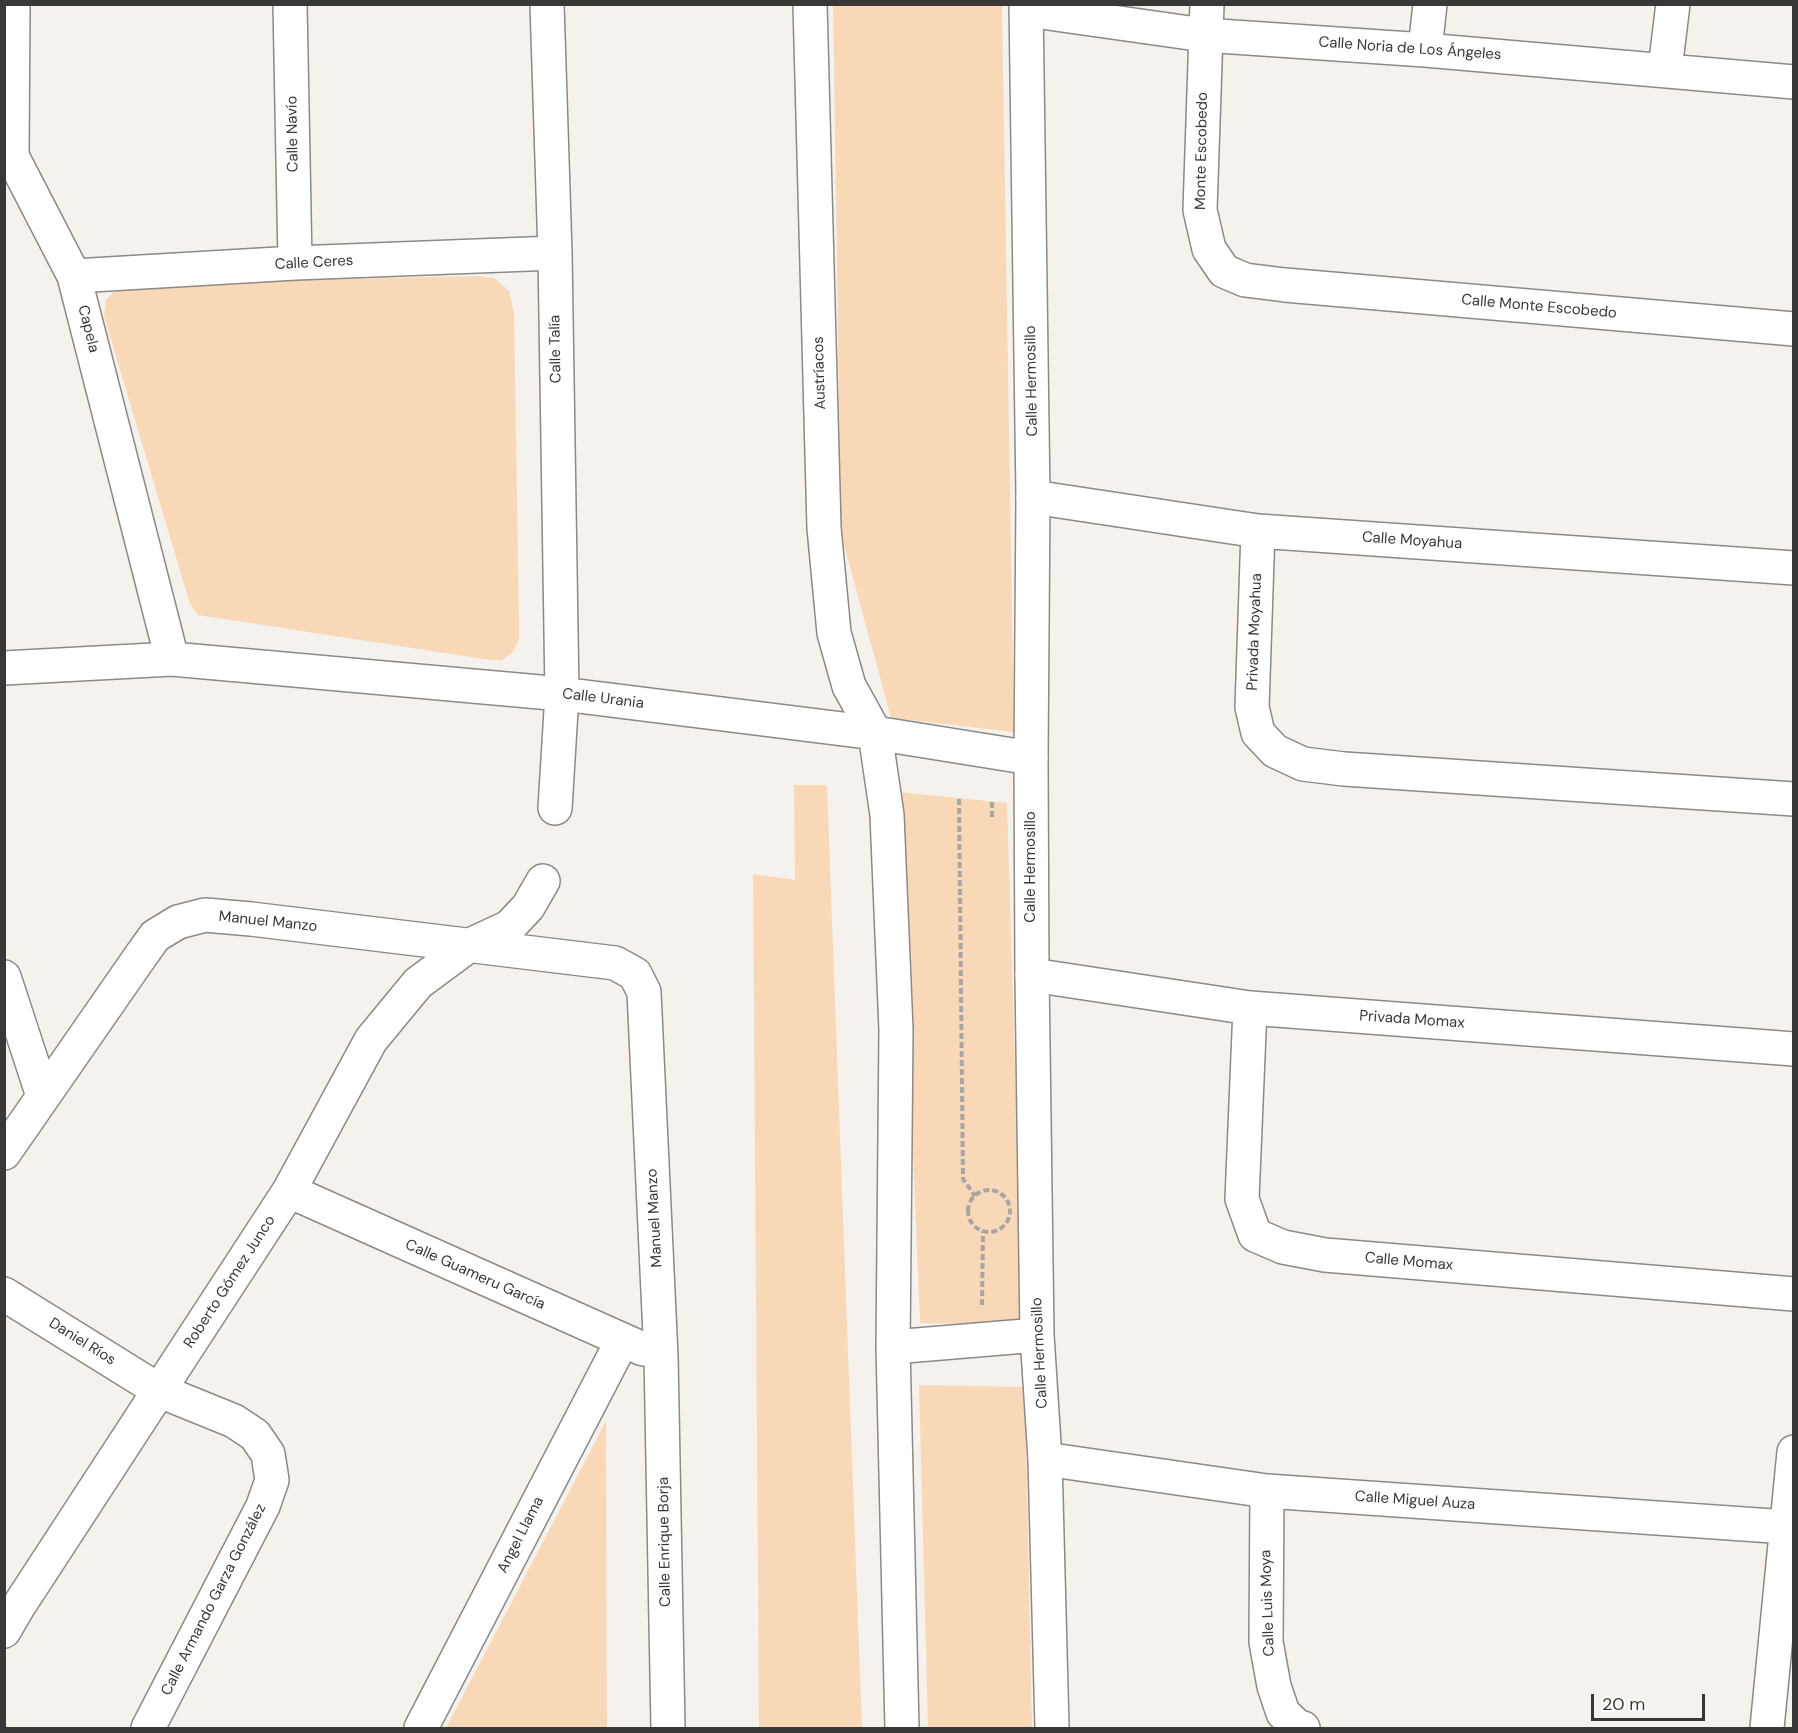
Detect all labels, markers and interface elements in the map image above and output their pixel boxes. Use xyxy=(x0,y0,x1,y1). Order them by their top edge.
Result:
street label: Calle Noria de Los Ángeles xyxy=(1318,34,1502,64)
street label: Monte Escobedo xyxy=(1192,92,1212,210)
street label: Calle Navío xyxy=(283,96,303,172)
street label: Calle Ceres xyxy=(274,252,354,274)
street label: Calle Monte Escobedo xyxy=(1460,291,1618,323)
street label: Capela xyxy=(73,303,103,355)
street label: Calle Talía xyxy=(546,315,566,383)
street label: Calle Hermosillo xyxy=(1022,325,1042,437)
street label: Austríacos xyxy=(810,336,830,410)
street label: Calle Moyahua xyxy=(1361,529,1463,553)
street label: Privada Moyahua xyxy=(1244,573,1266,691)
street label: Calle Urania xyxy=(561,685,645,713)
street label: Calle Hermosillo xyxy=(1022,811,1040,923)
street label: Manuel Manzo xyxy=(218,908,318,936)
street label: Privada Momax xyxy=(1359,1007,1465,1033)
street label: Manuel Manzo xyxy=(643,1168,667,1268)
street label: Roberto Gómez Junco xyxy=(180,1212,280,1352)
street label: Calle Guameru García xyxy=(402,1236,548,1314)
street label: Calle Momax xyxy=(1364,1249,1454,1275)
street label: Calle Hermosillo xyxy=(1028,1297,1052,1409)
street label: Daniel Ríos xyxy=(45,1314,119,1370)
street label: Calle Enrique Borja xyxy=(655,1477,675,1607)
street label: Calle Miguel Auza xyxy=(1354,1488,1476,1514)
street label: Angel Llama xyxy=(494,1494,548,1576)
street label: Calle Armando Garza González xyxy=(158,1501,270,1699)
street label: Calle Luis Moya xyxy=(1257,1549,1279,1657)
scale bar xyxy=(1594,1682,1708,1720)
text: 20 m xyxy=(1602,1692,1645,1716)

